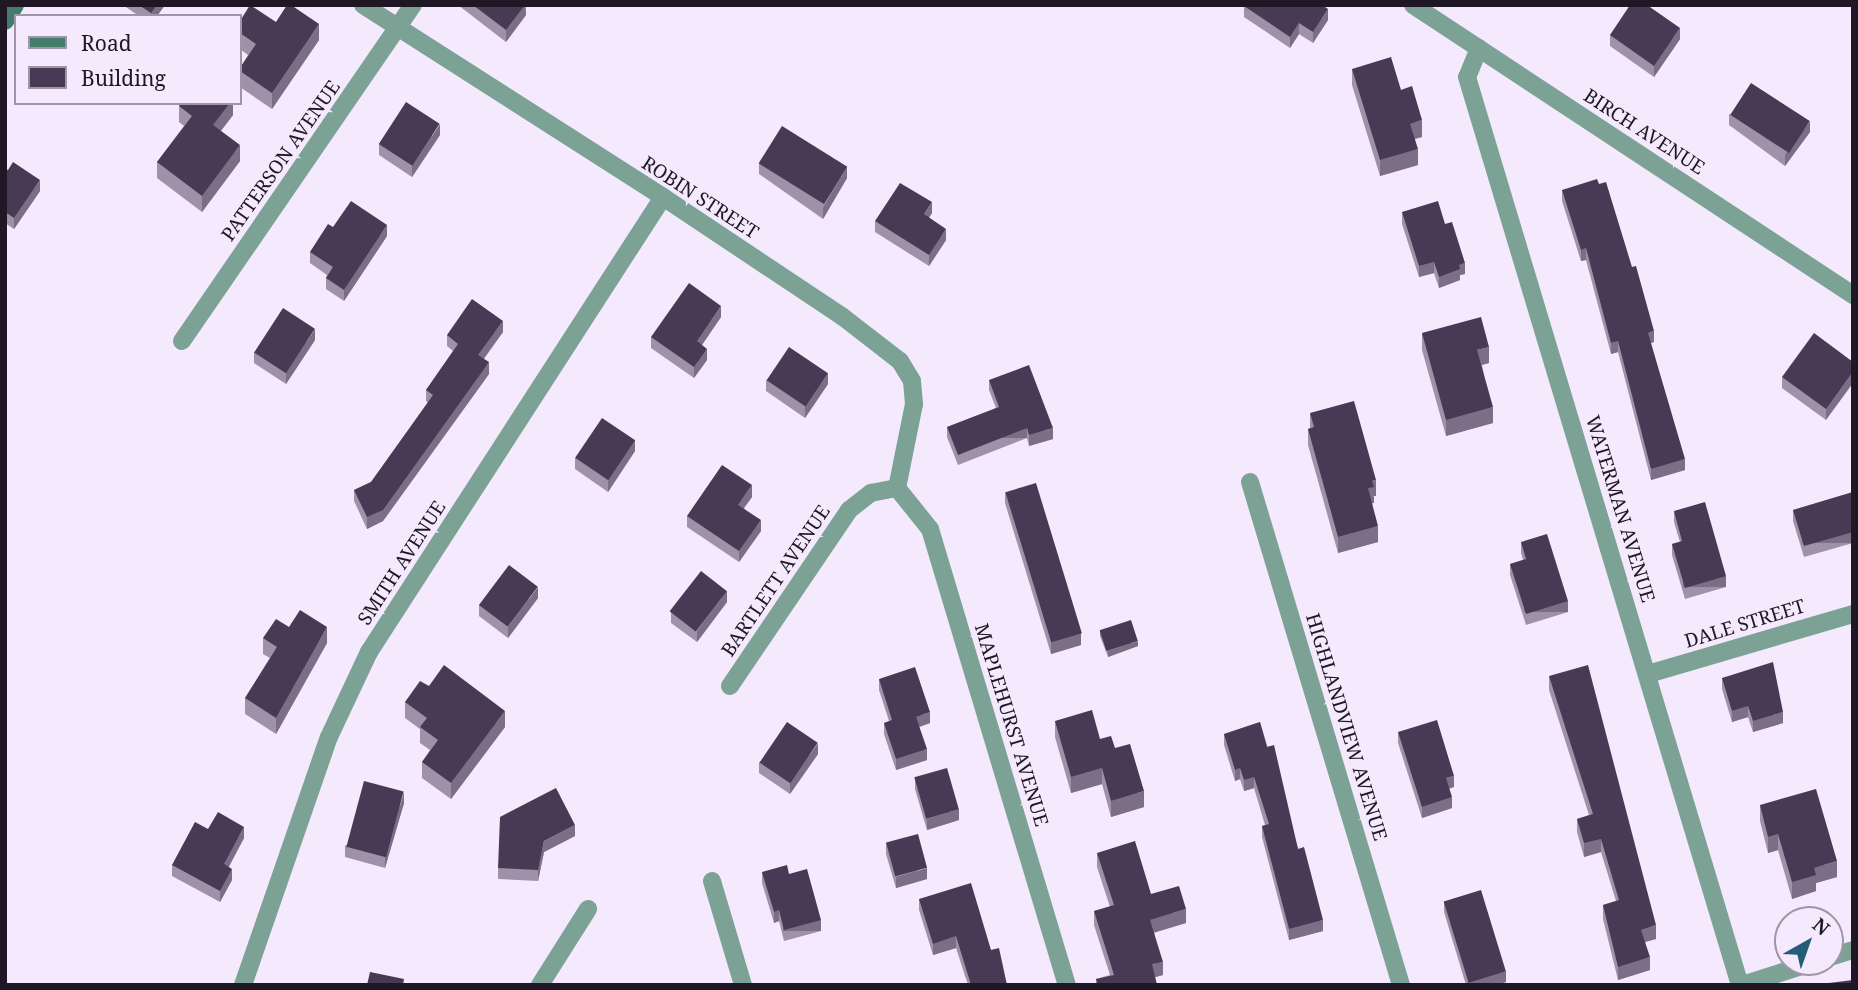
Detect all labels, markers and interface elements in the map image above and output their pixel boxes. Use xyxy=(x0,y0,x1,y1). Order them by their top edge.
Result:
legend xyxy=(14,14,242,105)
text: Road xyxy=(81,29,132,57)
text: Building xyxy=(81,64,166,92)
street label: PATTERSON AVENUE xyxy=(217,76,345,246)
street label: BIRCH AVENUE xyxy=(1579,84,1709,180)
street label: ROBIN STREET xyxy=(637,152,763,244)
street label: WATERMAN AVENUE xyxy=(1581,413,1659,605)
street label: SMITH AVENUE xyxy=(353,497,451,629)
street label: BARTLETT AVENUE xyxy=(717,501,835,661)
street label: DALE STREET xyxy=(1682,595,1808,653)
street label: HIGHLANDVIEW AVENUE xyxy=(1301,611,1391,843)
street label: MAPLEHURST AVENUE xyxy=(969,621,1053,829)
north arrow xyxy=(1774,906,1844,976)
text: N xyxy=(1807,912,1835,941)

